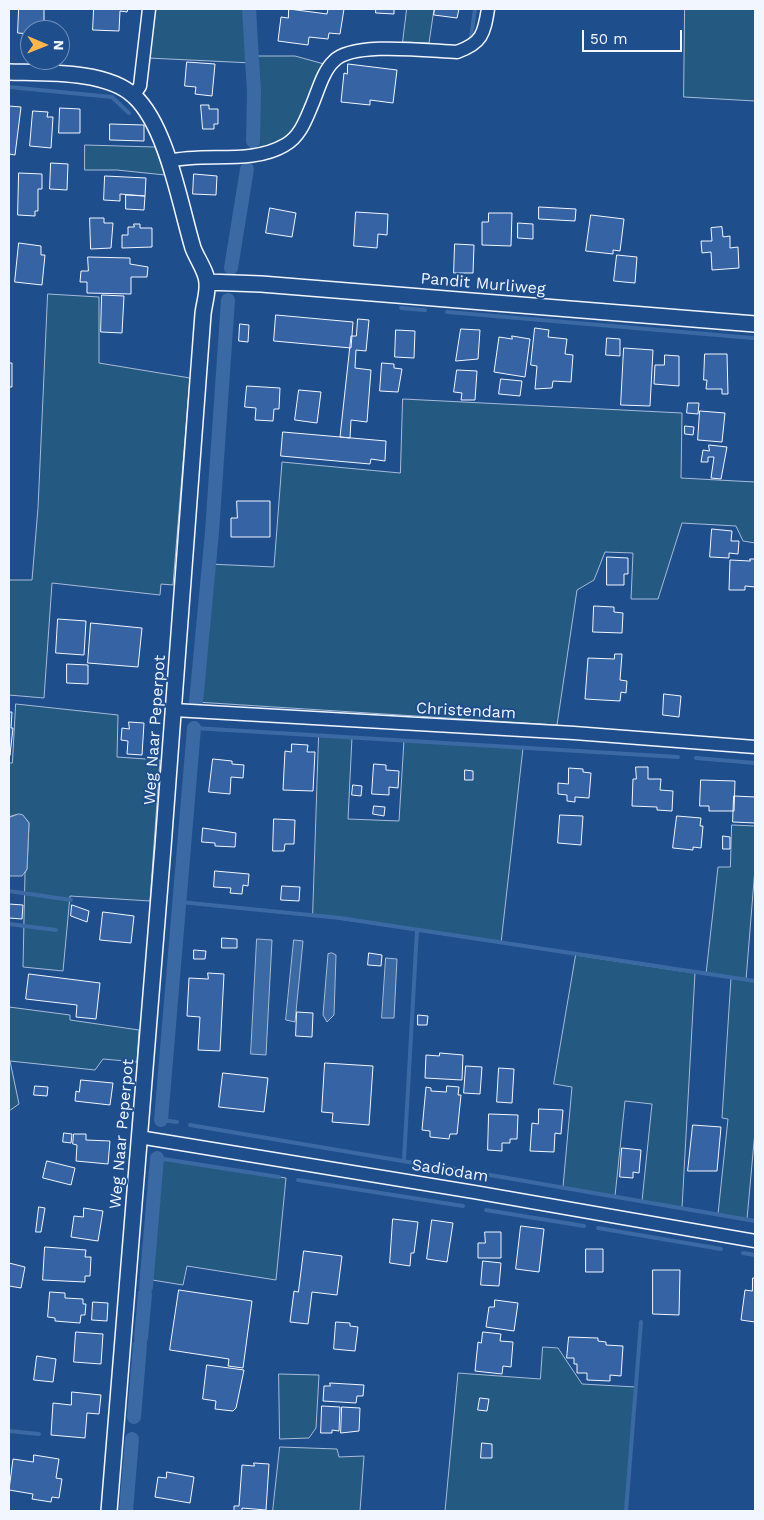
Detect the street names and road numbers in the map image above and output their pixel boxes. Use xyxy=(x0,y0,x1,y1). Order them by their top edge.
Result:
street label: Pandit Murliweg xyxy=(420,269,546,299)
street label: Weg Naar Peperpot xyxy=(140,654,170,806)
street label: Christendam xyxy=(415,699,517,723)
street label: Weg Naar Peperpot xyxy=(106,1058,138,1210)
street label: Sadiodam xyxy=(410,1155,490,1187)

